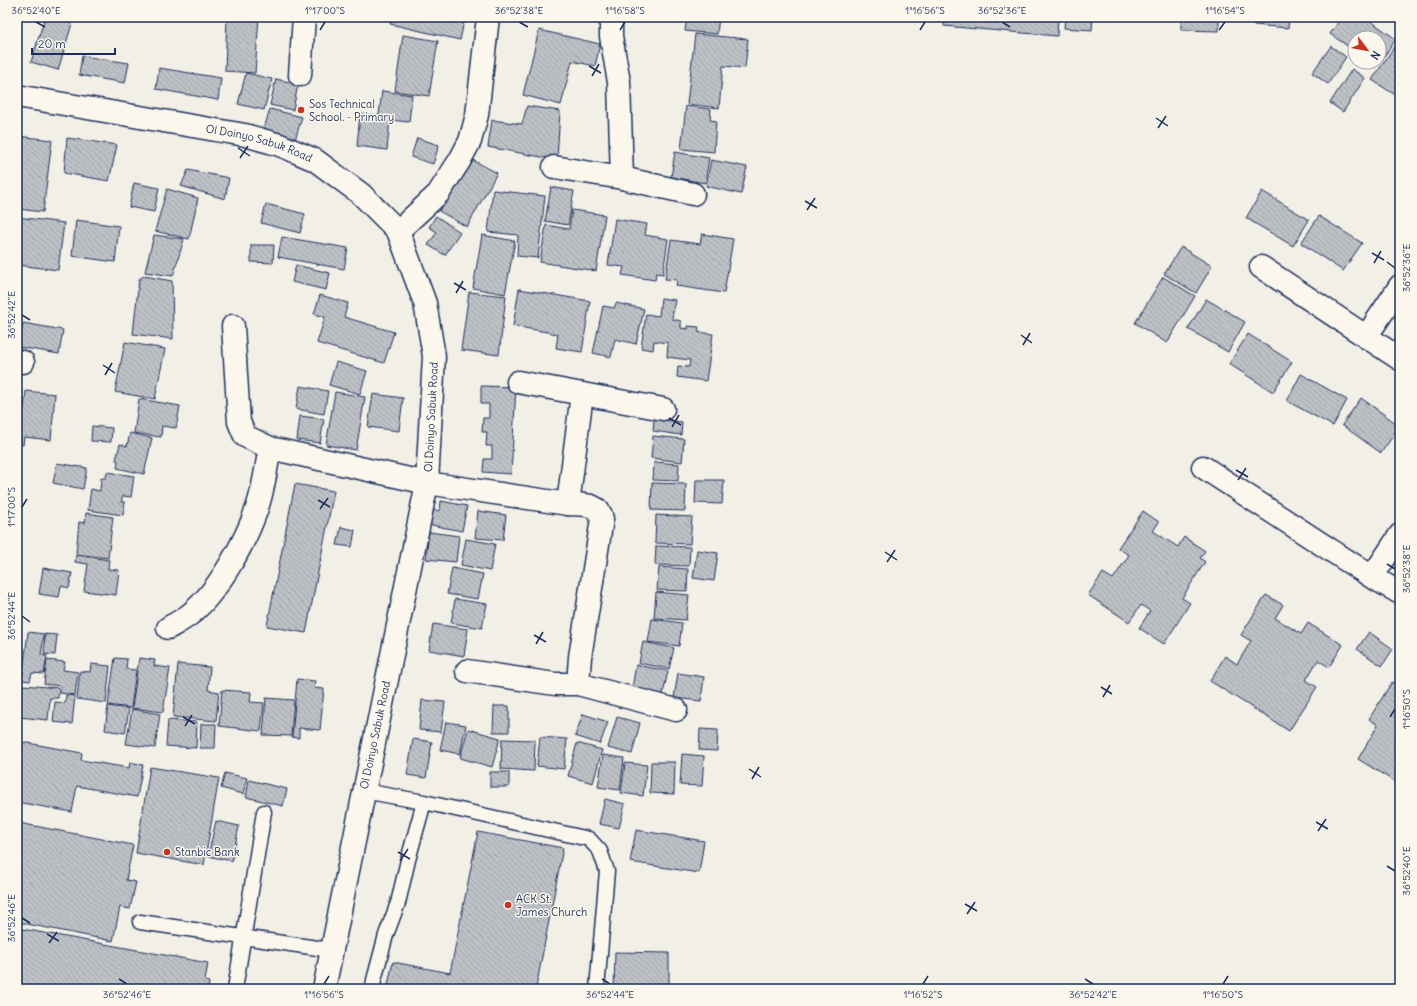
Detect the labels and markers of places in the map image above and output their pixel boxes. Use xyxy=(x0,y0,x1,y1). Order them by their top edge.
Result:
place label: Sos Technical School. - Primary xyxy=(309,97,394,124)
marker: Sos Technical School. - Primary xyxy=(296,105,306,115)
place label: Stanbic Bank xyxy=(175,845,240,859)
marker: Stanbic Bank xyxy=(162,847,172,857)
place label: ACK St. James Church xyxy=(516,892,587,919)
marker: ACK St. James Church xyxy=(503,900,513,910)

